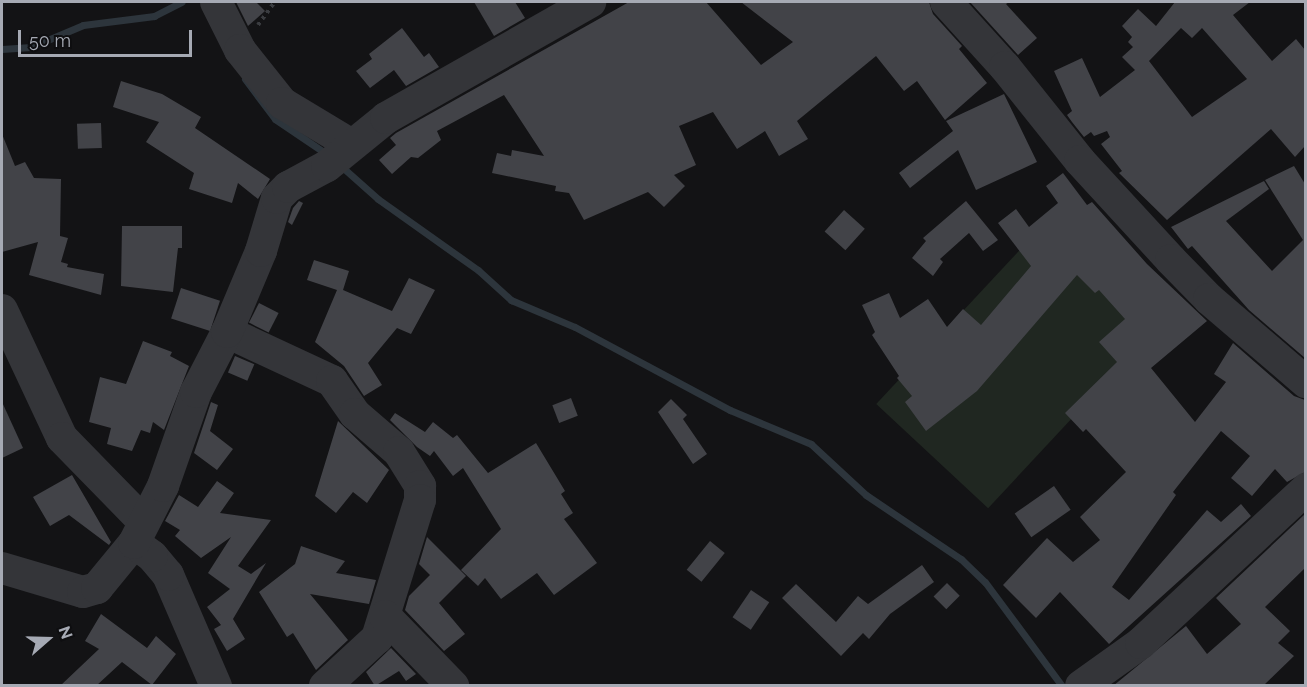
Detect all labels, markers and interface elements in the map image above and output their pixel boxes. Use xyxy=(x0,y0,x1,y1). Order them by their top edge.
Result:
scale bar xyxy=(21,18,195,56)
text: 50 m xyxy=(29,30,71,51)
north arrow xyxy=(18,609,78,669)
text: N xyxy=(54,624,76,642)

